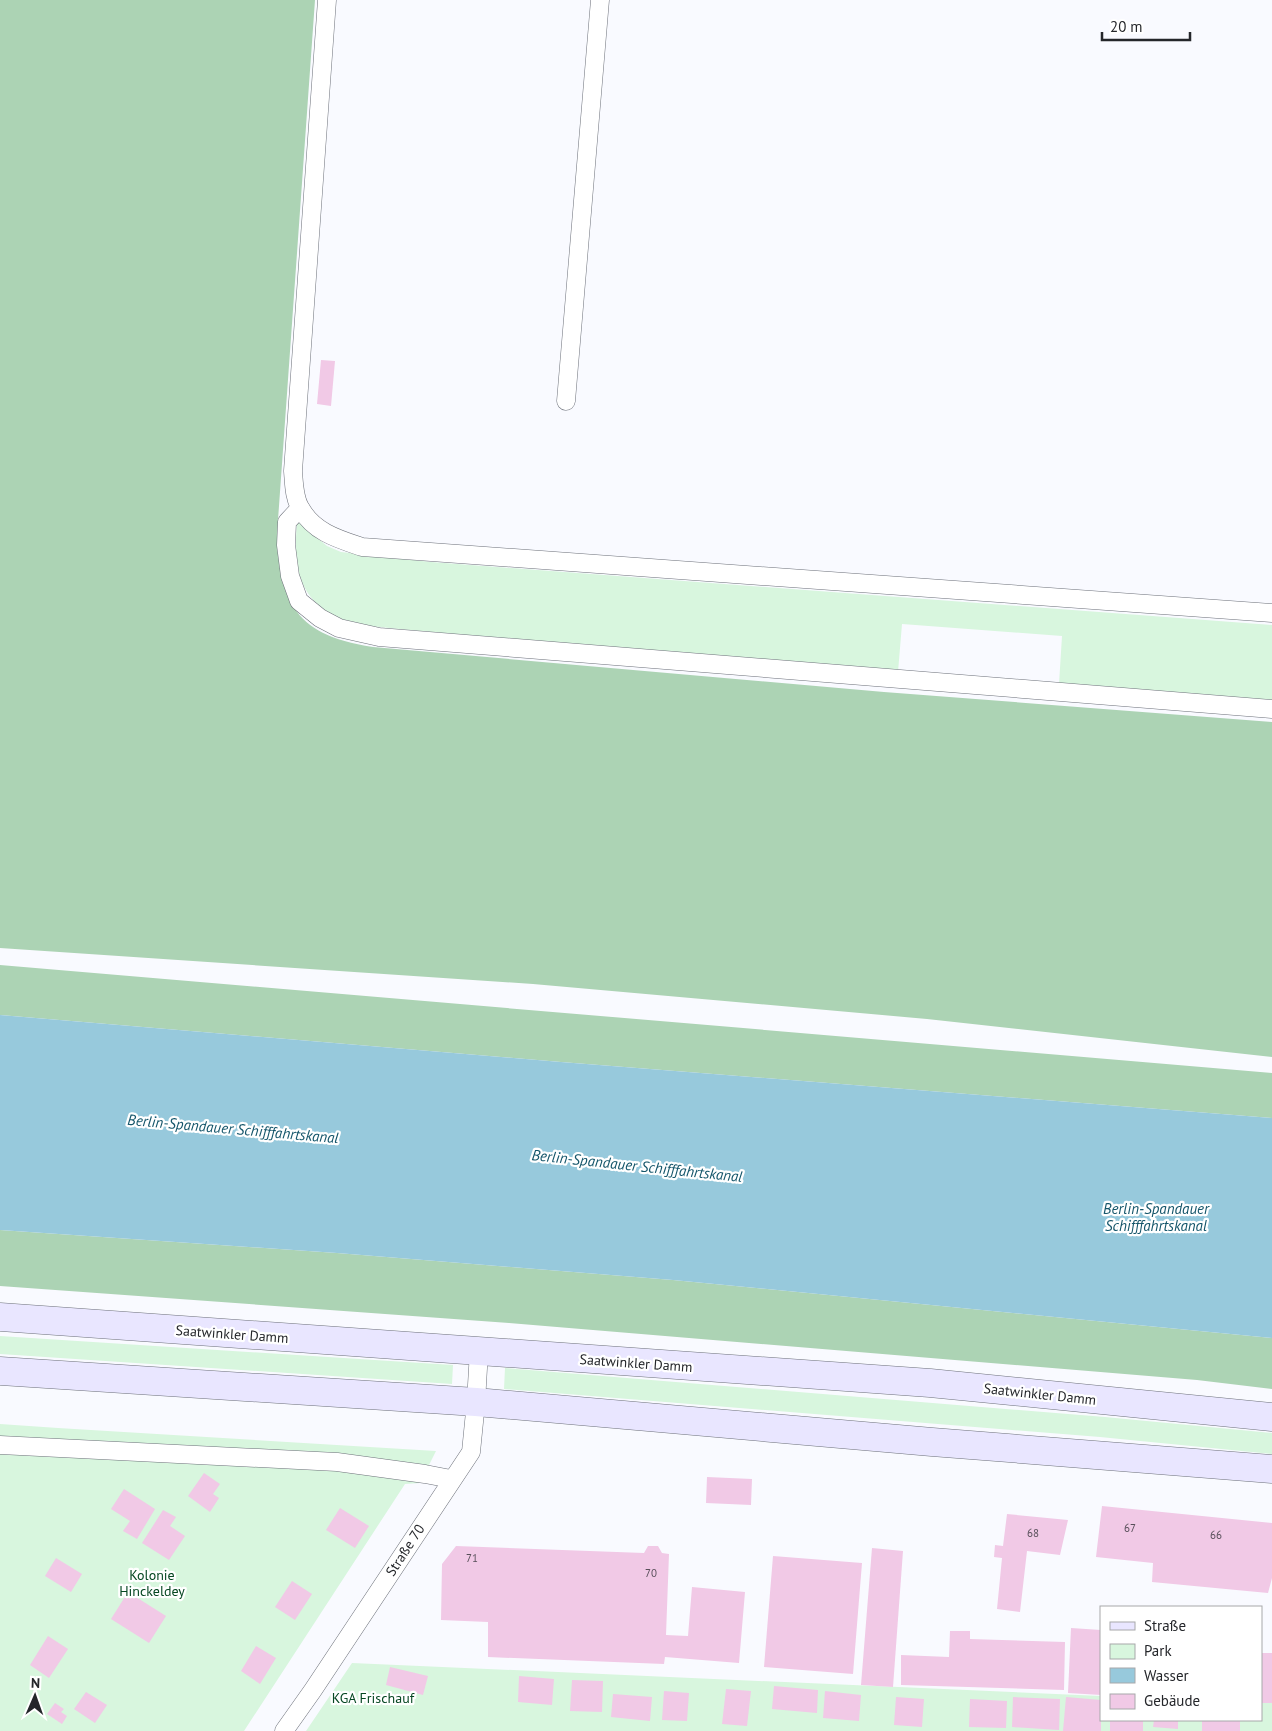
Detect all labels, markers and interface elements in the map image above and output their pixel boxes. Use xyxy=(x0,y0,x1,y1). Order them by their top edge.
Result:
scale bar xyxy=(1102,10,1190,42)
text: 20 m xyxy=(1110,17,1143,36)
water label: Berlin-Spandauer Schifffahrtskanal xyxy=(127,1110,339,1147)
water label: Berlin-Spandauer Schifffahrtskanal xyxy=(531,1145,743,1186)
water label: Berlin-Spandauer Schifffahrtskanal xyxy=(1103,1199,1210,1235)
street label: Saatwinkler Damm xyxy=(175,1321,289,1347)
street label: Saatwinkler Damm xyxy=(579,1350,693,1376)
street label: Saatwinkler Damm xyxy=(983,1379,1097,1409)
street label: Straße 70 xyxy=(382,1520,429,1579)
house number: 67 xyxy=(1124,1521,1136,1535)
house number: 68 xyxy=(1027,1526,1039,1540)
house number: 66 xyxy=(1210,1528,1222,1542)
house number: 71 xyxy=(466,1551,478,1565)
park label: Kolonie Hinckeldey xyxy=(119,1566,185,1600)
house number: 70 xyxy=(645,1566,657,1580)
legend xyxy=(1100,1606,1262,1721)
text: Straße xyxy=(1144,1616,1186,1635)
text: Park xyxy=(1144,1641,1172,1660)
text: Wasser xyxy=(1144,1666,1189,1685)
north arrow xyxy=(10,1671,60,1721)
text: N xyxy=(31,1674,40,1692)
park label: KGA Frischauf xyxy=(332,1689,415,1707)
text: Gebäude xyxy=(1144,1691,1200,1710)

